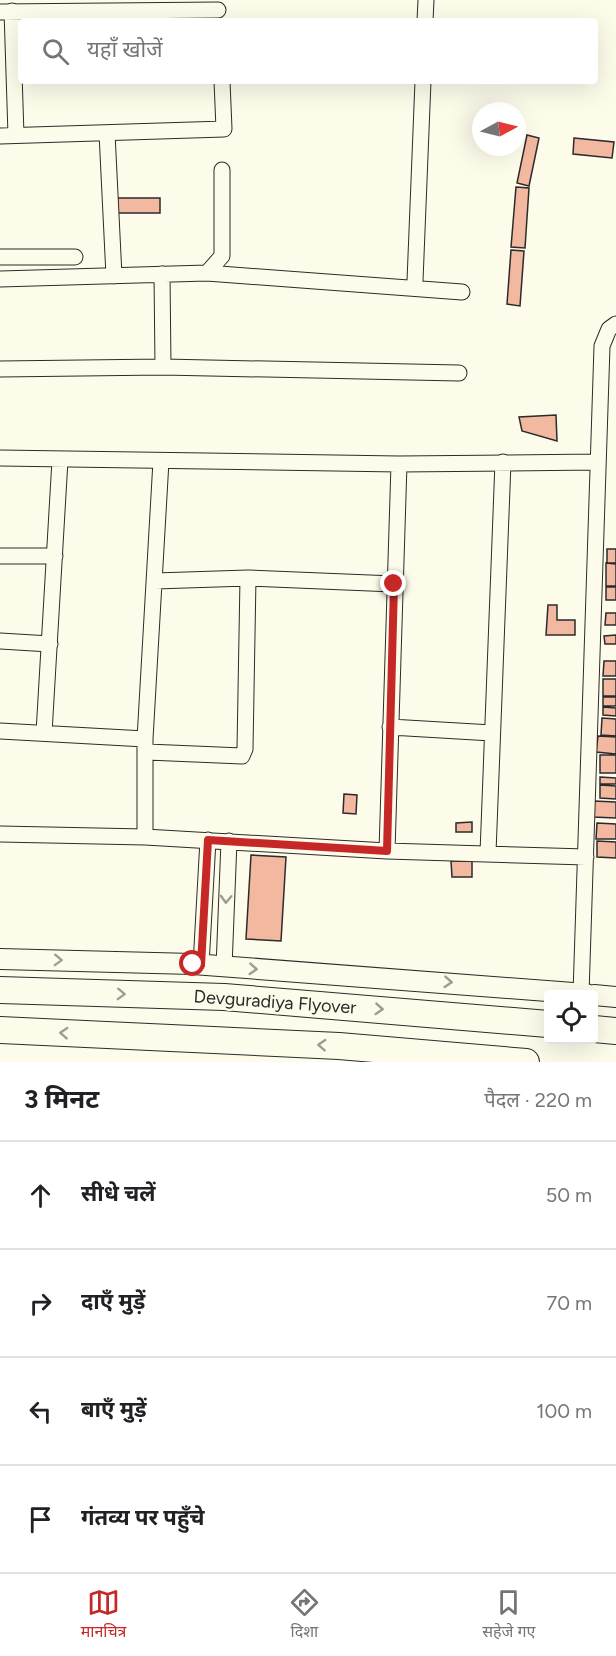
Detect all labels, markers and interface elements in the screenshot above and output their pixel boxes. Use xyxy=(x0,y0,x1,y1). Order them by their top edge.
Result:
search box xyxy=(18,18,598,84)
icon: search xyxy=(39,35,72,68)
text: यहाँ खोजें xyxy=(87,36,163,63)
north arrow xyxy=(472,102,526,156)
route end xyxy=(380,570,406,596)
one-way arrow xyxy=(220,895,233,904)
route start xyxy=(179,950,205,976)
one-way arrow xyxy=(54,954,63,967)
one-way arrow xyxy=(249,962,258,975)
one-way arrow xyxy=(443,976,452,989)
street label: Devguradiya Flyover xyxy=(193,985,357,1019)
one-way arrow xyxy=(117,988,126,1000)
map controls xyxy=(544,990,598,1044)
button: locate xyxy=(544,990,598,1044)
one-way arrow xyxy=(374,1002,383,1015)
one-way arrow xyxy=(59,1026,68,1039)
one-way arrow xyxy=(317,1038,326,1051)
text: 3 मिनट xyxy=(24,1083,99,1115)
text: पैदल · 220 m xyxy=(484,1088,592,1112)
icon: ahead xyxy=(24,1179,57,1212)
text: सीधे चलें xyxy=(81,1180,156,1207)
text: 50 m xyxy=(546,1183,592,1207)
icon: right xyxy=(24,1287,57,1320)
text: दाएँ मुड़ें xyxy=(81,1288,145,1315)
text: 70 m xyxy=(546,1291,592,1315)
icon: left xyxy=(24,1395,57,1428)
text: बाएँ मुड़ें xyxy=(81,1396,147,1423)
text: 100 m xyxy=(536,1399,592,1423)
icon: arrive xyxy=(24,1503,57,1536)
text: गंतव्य पर पहुँचे xyxy=(81,1504,205,1531)
tab: मानचित्र xyxy=(81,1586,126,1644)
tab: दिशा xyxy=(288,1586,321,1644)
tab: सहेजे गए xyxy=(482,1586,535,1644)

